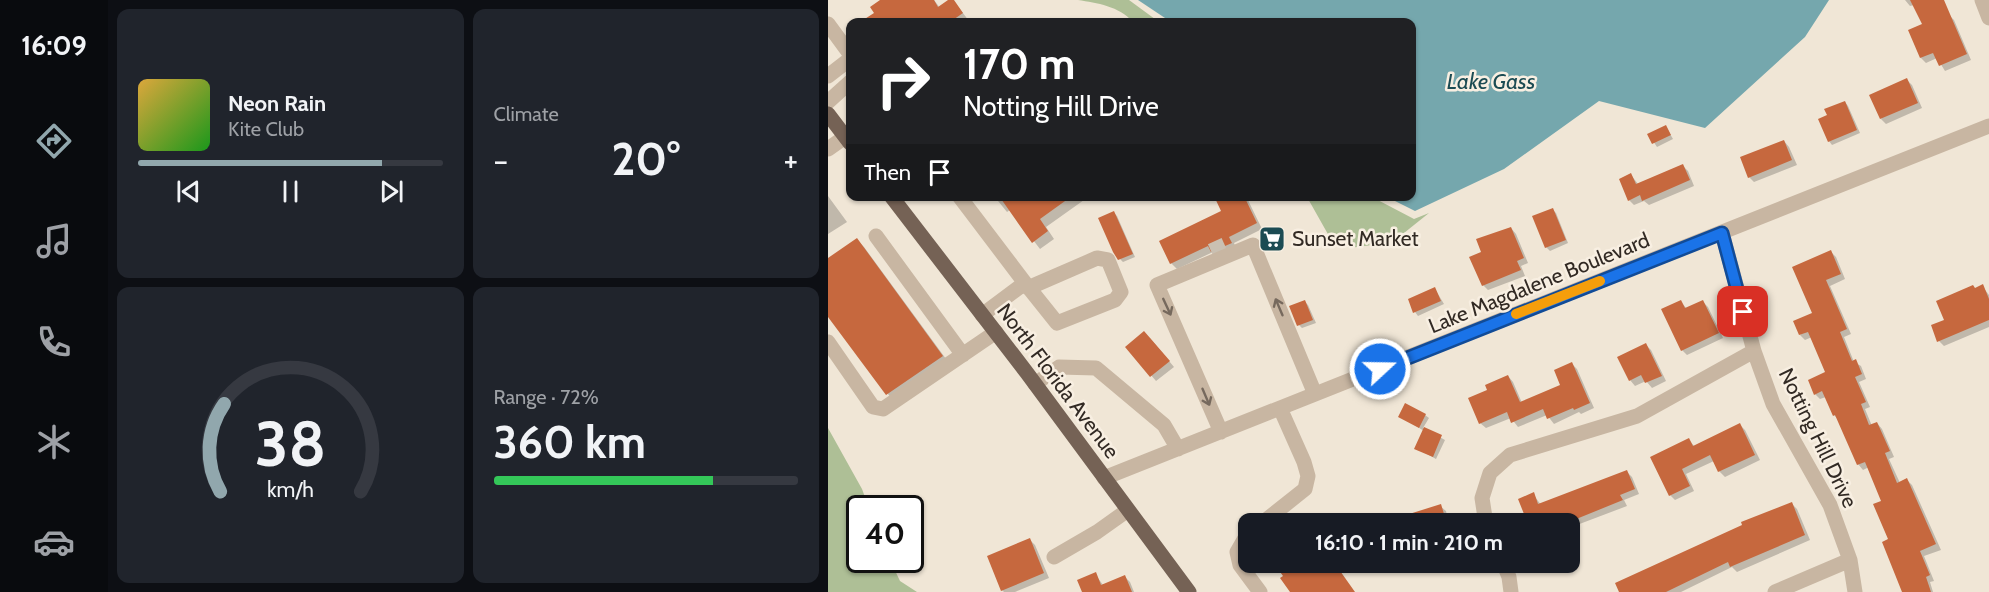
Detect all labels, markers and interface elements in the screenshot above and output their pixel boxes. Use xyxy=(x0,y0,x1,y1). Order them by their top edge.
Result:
text: 16:09 xyxy=(21,29,87,62)
text: 170 m xyxy=(963,38,1075,90)
icon: right xyxy=(864,42,942,120)
water label: Lake Gass xyxy=(1447,68,1536,95)
text: Neon Rain xyxy=(228,90,326,117)
text: Notting Hill Drive xyxy=(963,90,1159,123)
text: Climate xyxy=(494,102,559,126)
text: Kite Club xyxy=(228,117,304,141)
icon: directions xyxy=(33,120,75,162)
text: 20° xyxy=(611,132,680,186)
text: − xyxy=(494,140,508,180)
text: + xyxy=(783,140,798,180)
icon: arrive xyxy=(923,156,956,189)
text: Then xyxy=(864,159,911,186)
icon: previous xyxy=(172,175,205,208)
icon: pause xyxy=(274,175,307,208)
icon: next xyxy=(375,175,408,208)
icon: music xyxy=(33,220,75,262)
supermarket icon: Sunset Market xyxy=(1257,224,1287,254)
place label: Sunset Market xyxy=(1292,226,1419,251)
street label: Lake Magdalene Boulevard xyxy=(1425,227,1653,338)
pin xyxy=(1717,286,1768,337)
icon: arrive xyxy=(1726,295,1759,328)
one-way arrow xyxy=(1161,297,1173,315)
street label: North Florida Avenue xyxy=(992,298,1125,463)
one-way arrow xyxy=(1273,298,1284,316)
icon: phone xyxy=(33,321,75,363)
position arrow xyxy=(1348,337,1412,401)
street label: Notting Hill Drive xyxy=(1774,364,1863,512)
text: Range · 72% xyxy=(494,385,599,409)
one-way arrow xyxy=(1201,387,1212,405)
text: 38 xyxy=(255,406,326,482)
text: 360 km xyxy=(494,415,646,469)
icon: climate xyxy=(33,421,75,463)
text: km/h xyxy=(267,476,314,502)
speed limit sign: 40 xyxy=(846,495,924,573)
icon: car xyxy=(33,521,75,563)
text: 16:10 · 1 min · 210 m xyxy=(1315,529,1503,556)

